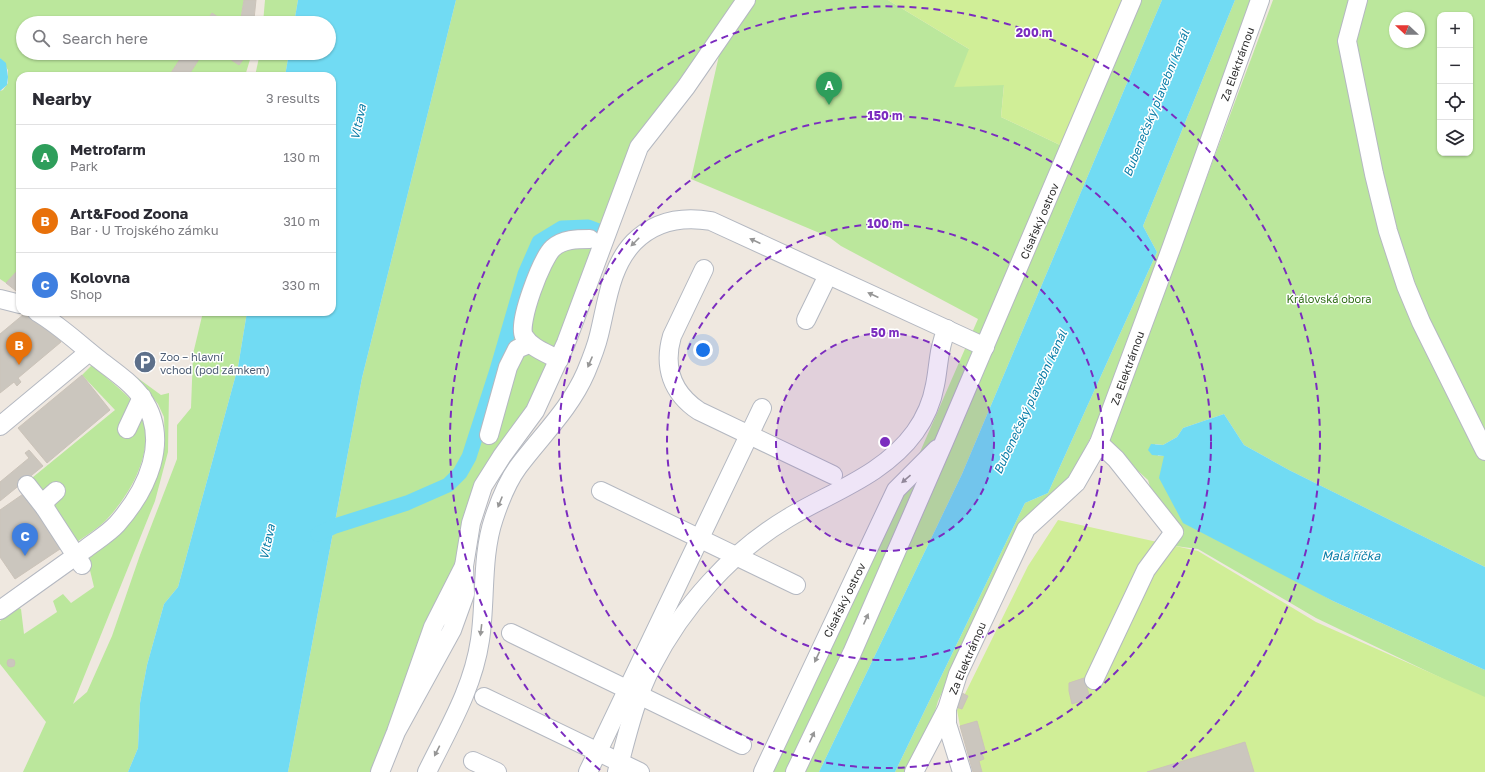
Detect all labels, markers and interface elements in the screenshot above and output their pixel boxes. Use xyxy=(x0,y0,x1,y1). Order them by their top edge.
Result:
north arrow xyxy=(1389,12,1425,48)
map controls xyxy=(1437,12,1473,156)
button: + xyxy=(1437,12,1473,48)
search box xyxy=(16,16,336,60)
text: 200 m xyxy=(1016,25,1052,40)
street label: Za Elektrárnou xyxy=(1218,25,1256,103)
water label: Bubenečský plavební kanál xyxy=(1120,26,1193,179)
icon: search xyxy=(30,27,52,49)
text: Search here xyxy=(62,29,148,47)
button: − xyxy=(1437,48,1473,84)
pin: A xyxy=(816,72,842,105)
button: locate xyxy=(1437,84,1473,120)
text: Nearby xyxy=(32,88,92,109)
text: 3 results xyxy=(266,90,320,106)
water label: Vltava xyxy=(347,102,369,141)
text: 150 m xyxy=(868,108,902,123)
button: layers xyxy=(1437,120,1473,156)
text: Metrofarm xyxy=(70,140,146,158)
text: A xyxy=(40,149,50,165)
text: 130 m xyxy=(283,149,320,165)
text: Park xyxy=(70,158,98,174)
street label: Císařský ostrov xyxy=(1017,181,1061,261)
text: Art&Food Zoona xyxy=(70,204,188,222)
text: B xyxy=(40,213,50,229)
text: 310 m xyxy=(283,213,320,229)
text: 100 m xyxy=(867,216,903,231)
text: Bar · U Trojského zámku xyxy=(70,222,219,238)
one-way arrow xyxy=(630,237,640,246)
one-way arrow xyxy=(749,237,761,244)
text: Kolovna xyxy=(70,268,130,286)
text: C xyxy=(40,277,50,293)
text: 330 m xyxy=(282,277,320,293)
text: Shop xyxy=(70,286,102,302)
one-way arrow xyxy=(867,292,878,298)
park label: Královská obora xyxy=(1286,292,1372,305)
text: 50 m xyxy=(871,325,899,340)
water label: Bubenečský plavební kanál xyxy=(990,327,1070,476)
street label: Za Elektrárnou xyxy=(1108,329,1146,407)
pin: B xyxy=(6,332,32,365)
your location xyxy=(693,340,713,360)
parking icon: Zoo – hlavní vchod (pod zámkem) xyxy=(132,349,158,375)
place label: Zoo – hlavní vchod (pod zámkem) xyxy=(160,350,270,376)
one-way arrow xyxy=(587,356,593,368)
centre of rings xyxy=(878,435,892,449)
one-way arrow xyxy=(901,474,912,483)
one-way arrow xyxy=(497,496,503,507)
water label: Vltava xyxy=(256,522,278,561)
pin: C xyxy=(12,523,38,556)
water label: Malá říčka xyxy=(1322,548,1382,563)
street label: Císařský ostrov xyxy=(820,561,868,639)
one-way arrow xyxy=(863,613,870,625)
street label: Za Elektrárnou xyxy=(946,620,988,696)
one-way arrow xyxy=(478,623,484,636)
one-way arrow xyxy=(814,651,820,662)
one-way arrow xyxy=(809,731,815,742)
one-way arrow xyxy=(434,745,440,757)

